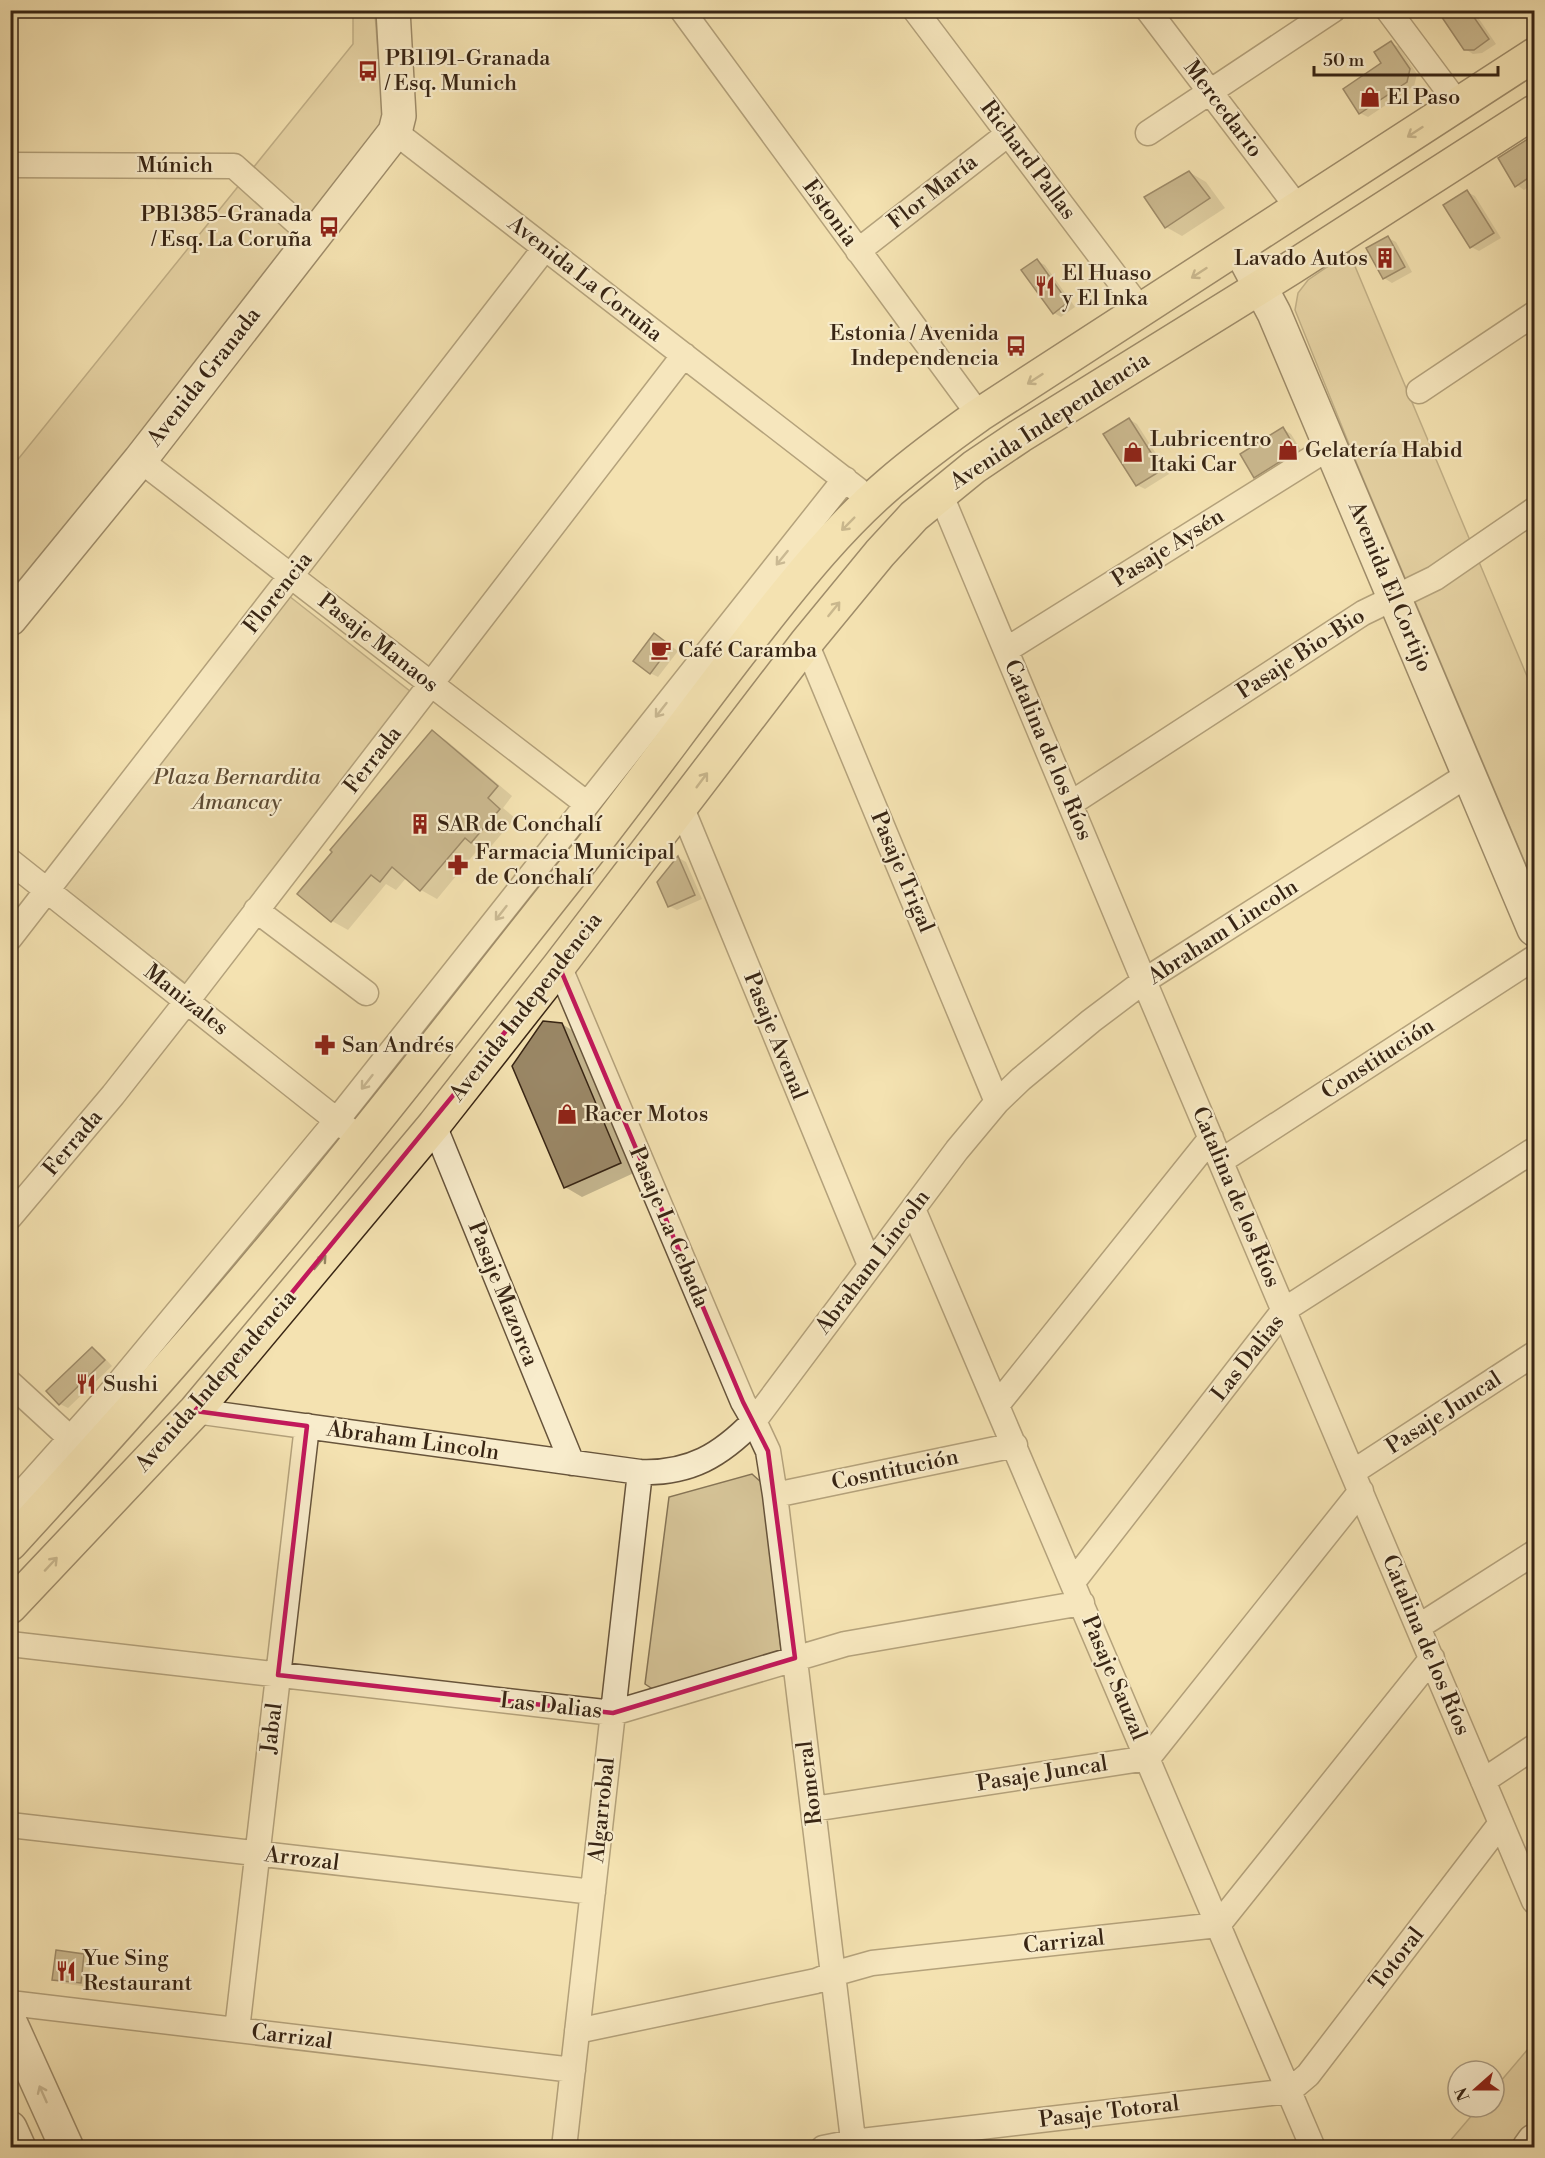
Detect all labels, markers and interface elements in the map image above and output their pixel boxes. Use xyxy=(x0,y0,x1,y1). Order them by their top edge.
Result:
scale bar xyxy=(1314,39,1498,77)
place label: PB1191-Granada / Esq. Munich xyxy=(384,45,551,97)
text: 50 m xyxy=(1323,49,1365,72)
street label: Mercedario xyxy=(1178,55,1268,163)
bus stop icon: PB1191-Granada / Esq. Munich xyxy=(356,59,380,83)
place label: El Paso xyxy=(1387,84,1460,111)
shop icon: El Paso xyxy=(1358,85,1382,109)
street label: Richard Pallas xyxy=(974,95,1082,225)
one-way arrow xyxy=(1406,125,1423,138)
street label: Flor María xyxy=(883,148,984,235)
street label: Múnich xyxy=(137,152,213,179)
street label: Estonia xyxy=(797,174,864,253)
place label: PB1385-Granada / Esq. La Coruña xyxy=(140,201,313,253)
street label: Avenida La Coruña xyxy=(501,210,668,348)
bus stop icon: PB1385-Granada / Esq. La Coruña xyxy=(317,215,341,239)
place label: Lavado Autos xyxy=(1234,245,1368,272)
building icon: Lavado Autos xyxy=(1373,246,1397,270)
place label: El Huaso y El Inka xyxy=(1061,260,1152,312)
one-way arrow xyxy=(1191,267,1207,279)
restaurant icon: El Huaso y El Inka xyxy=(1033,274,1057,298)
street label: Avenida Granada xyxy=(141,301,267,453)
place label: Estonia / Avenida Independencia xyxy=(830,320,1000,372)
bus stop icon: Estonia / Avenida Independencia xyxy=(1004,334,1028,358)
street label: Avenida Independencia xyxy=(944,346,1156,496)
one-way arrow xyxy=(1027,373,1044,385)
place label: Lubricentro Itaki Car xyxy=(1150,426,1272,478)
place label: Gelatería Habid xyxy=(1305,437,1463,464)
shop icon: Gelatería Habid xyxy=(1276,438,1300,462)
shop icon: Lubricentro Itaki Car xyxy=(1121,440,1145,464)
street label: Avenida El Cortijo xyxy=(1342,497,1438,676)
street label: Pasaje Aysén xyxy=(1107,503,1229,593)
one-way arrow xyxy=(841,516,856,531)
street label: Florencia xyxy=(238,546,319,639)
one-way arrow xyxy=(776,549,789,565)
street label: Pasaje Manaos xyxy=(312,588,444,698)
one-way arrow xyxy=(827,601,840,617)
street label: Pasaje Bio-Bio xyxy=(1232,603,1370,705)
place label: Café Caramba xyxy=(678,637,818,664)
cafe icon: Café Caramba xyxy=(649,638,673,662)
street label: Catalina de los Ríos xyxy=(998,656,1098,844)
one-way arrow xyxy=(655,702,668,718)
street label: Ferrada xyxy=(338,720,408,799)
park label: Plaza Bernardita Amancay xyxy=(152,764,321,816)
one-way arrow xyxy=(695,772,708,788)
street label: Pasaje Trigal xyxy=(864,807,940,937)
place label: SAR de Conchalí xyxy=(437,811,603,838)
building icon: SAR de Conchalí xyxy=(408,812,432,836)
place label: Farmacia Municipal de Conchalí xyxy=(475,839,675,891)
pharmacy icon: Farmacia Municipal de Conchalí xyxy=(446,853,470,877)
street label: Abraham Lincoln xyxy=(1142,873,1303,991)
one-way arrow xyxy=(495,904,508,920)
street label: Avenida Independencia xyxy=(443,906,609,1108)
street label: Manizales xyxy=(138,959,234,1041)
street label: Pasaje Avenal xyxy=(737,968,813,1104)
street label: Constitución xyxy=(1316,1012,1440,1106)
place label: San Andrés xyxy=(342,1032,454,1059)
pharmacy icon: San Andrés xyxy=(313,1033,337,1057)
one-way arrow xyxy=(360,1074,373,1090)
place label: Racer Motos xyxy=(584,1101,708,1128)
shop icon: Racer Motos xyxy=(555,1102,579,1126)
street label: Catalina de los Ríos xyxy=(1186,1103,1286,1291)
street label: Ferrada xyxy=(38,1104,109,1182)
street label: Pasaje La Cebada xyxy=(623,1142,715,1312)
street label: Abraham Lincoln xyxy=(809,1184,936,1340)
street label: Pasaje Mazorca xyxy=(462,1218,545,1371)
one-way arrow xyxy=(313,1254,326,1270)
street label: Avenida Independencia xyxy=(129,1284,303,1478)
street label: Las Dalias xyxy=(1206,1309,1290,1407)
street label: Pasaje Juncal xyxy=(1381,1365,1507,1460)
place label: Sushi xyxy=(103,1371,158,1398)
restaurant icon: Sushi xyxy=(74,1372,98,1396)
street label: Abraham Lincoln xyxy=(324,1415,501,1466)
street label: Cosntitución xyxy=(829,1443,961,1497)
street label: Catalina de los Ríos xyxy=(1376,1551,1476,1739)
one-way arrow xyxy=(43,1557,57,1572)
street label: Pasaje Sauzal xyxy=(1076,1611,1153,1745)
street label: Las Dalias xyxy=(499,1687,603,1725)
street label: Jabal xyxy=(255,1701,289,1756)
street label: Romeral xyxy=(791,1739,829,1827)
street label: Pasaje Juncal xyxy=(975,1750,1110,1798)
street label: Algarrobal xyxy=(583,1755,621,1865)
street label: Arrozal xyxy=(262,1841,341,1877)
street label: Totoral xyxy=(1364,1922,1430,1996)
street label: Carrizal xyxy=(1022,1924,1106,1960)
place label: Yue Sing Restaurant xyxy=(82,1945,192,1997)
restaurant icon: Yue Sing Restaurant xyxy=(54,1959,78,1983)
street label: Carrizal xyxy=(250,2019,335,2055)
north arrow xyxy=(1446,2059,1506,2119)
text: N xyxy=(1451,2084,1475,2104)
one-way arrow xyxy=(37,2086,48,2104)
street label: Pasaje Totoral xyxy=(1037,2090,1181,2134)

